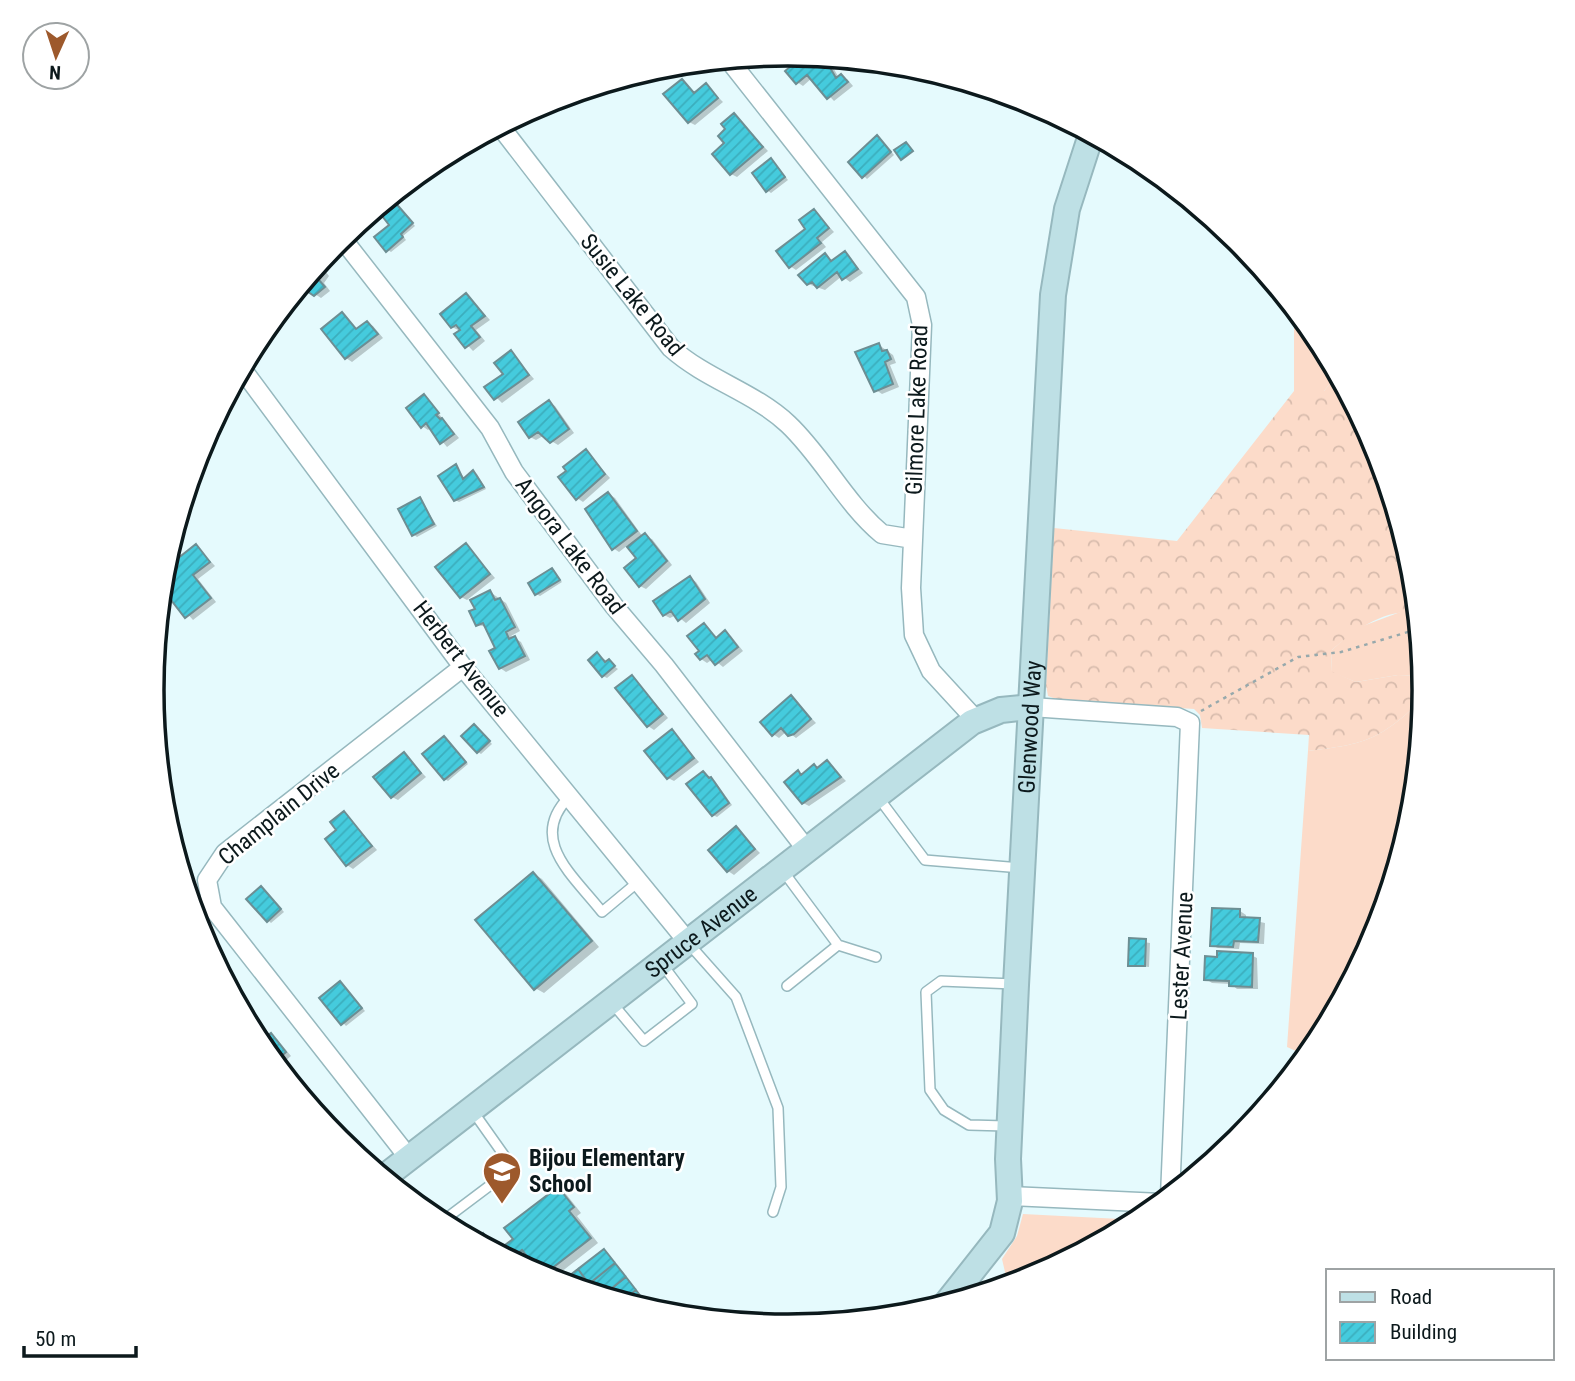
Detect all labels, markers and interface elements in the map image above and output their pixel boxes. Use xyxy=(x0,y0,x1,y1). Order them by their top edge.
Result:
north arrow xyxy=(21,21,91,91)
text: N xyxy=(49,61,62,84)
street label: Susie Lake Road xyxy=(575,229,689,361)
street label: Gilmore Lake Road xyxy=(901,324,933,496)
street label: Angora Lake Road xyxy=(510,472,630,620)
street label: Herbert Avenue xyxy=(407,596,515,722)
street label: Glenwood Way xyxy=(1013,659,1047,794)
street label: Champlain Drive xyxy=(213,757,345,871)
street label: Spruce Avenue xyxy=(639,880,762,984)
street label: Lester Avenue xyxy=(1165,891,1199,1021)
place label: Bijou Elementary School xyxy=(529,1145,686,1198)
school or university icon: Bijou Elementary School xyxy=(481,1150,523,1205)
legend xyxy=(1326,1269,1554,1360)
text: Road xyxy=(1390,1285,1432,1309)
scale bar xyxy=(24,1314,136,1358)
text: Building xyxy=(1390,1320,1457,1344)
text: 50 m xyxy=(35,1327,76,1351)

